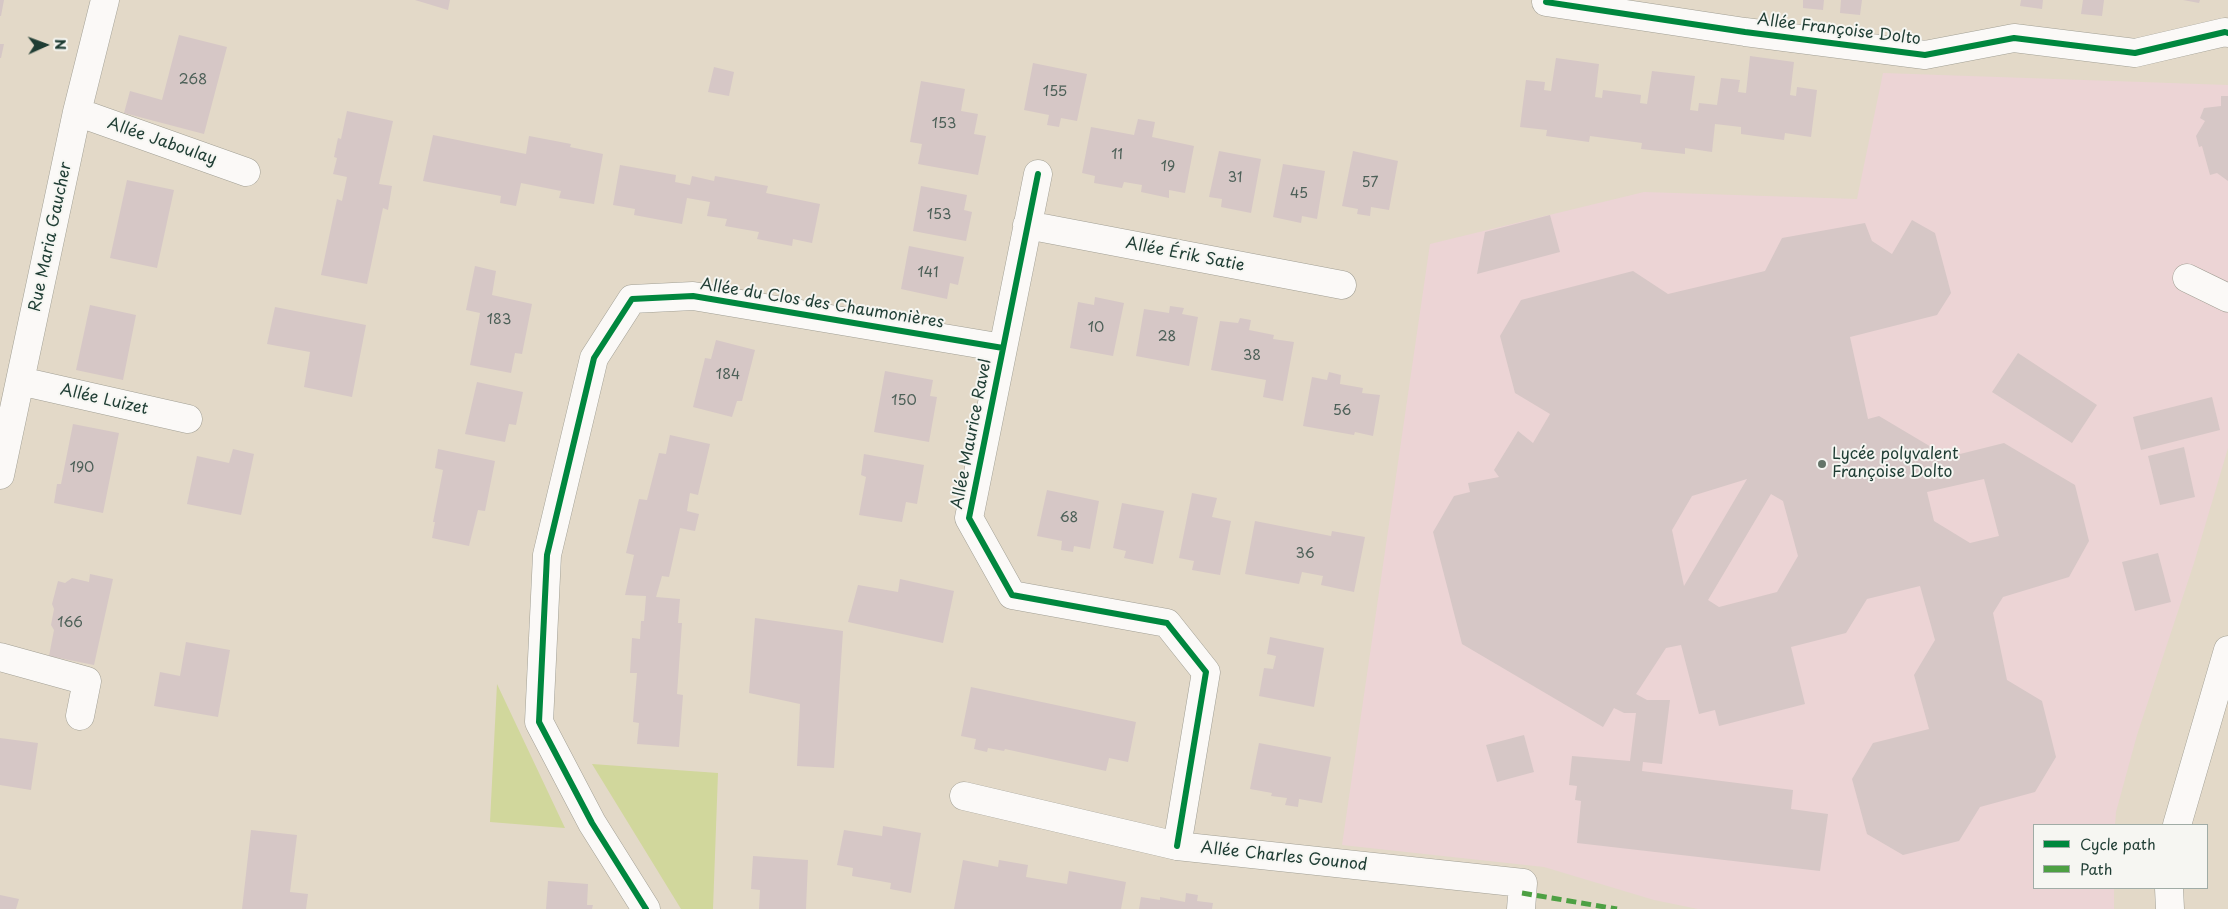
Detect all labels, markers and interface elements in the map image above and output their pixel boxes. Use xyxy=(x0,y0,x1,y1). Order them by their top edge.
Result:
street label: Allée Françoise Dolto xyxy=(1756,10,1922,50)
north arrow xyxy=(20,20,70,70)
text: N xyxy=(50,39,71,50)
house number: 268 xyxy=(179,72,207,88)
house number: 155 xyxy=(1043,84,1067,100)
street label: Allée Jaboulay xyxy=(105,114,219,170)
house number: 153 xyxy=(932,116,956,132)
house number: 11 xyxy=(1111,147,1123,163)
house number: 19 xyxy=(1161,159,1175,175)
street label: Rue Maria Gaucher xyxy=(26,160,76,314)
house number: 31 xyxy=(1228,170,1242,186)
house number: 57 xyxy=(1362,175,1378,191)
house number: 45 xyxy=(1290,186,1308,202)
house number: 153 xyxy=(927,207,951,223)
street label: Allée Érik Satie xyxy=(1124,234,1246,276)
house number: 141 xyxy=(918,265,938,281)
street label: Allée du Clos des Chaumonières xyxy=(699,275,945,333)
house number: 183 xyxy=(487,312,511,328)
house number: 10 xyxy=(1088,320,1104,336)
house number: 28 xyxy=(1158,329,1176,345)
house number: 38 xyxy=(1243,348,1261,364)
street label: Allée Maurice Ravel xyxy=(948,357,996,511)
house number: 184 xyxy=(716,367,740,383)
street label: Allée Luizet xyxy=(58,381,150,419)
house number: 150 xyxy=(891,393,917,409)
house number: 56 xyxy=(1333,403,1351,419)
place label: Lycée polyvalent Françoise Dolto xyxy=(1832,445,1959,483)
marker: Lycée polyvalent Françoise Dolto xyxy=(1816,458,1828,470)
house number: 190 xyxy=(70,460,94,476)
house number: 68 xyxy=(1060,510,1078,526)
house number: 36 xyxy=(1295,546,1315,562)
house number: 166 xyxy=(57,615,83,631)
legend xyxy=(2033,824,2208,889)
text: Cycle path xyxy=(2080,832,2156,855)
street label: Allée Charles Gounod xyxy=(1200,839,1368,875)
text: Path xyxy=(2080,857,2112,880)

